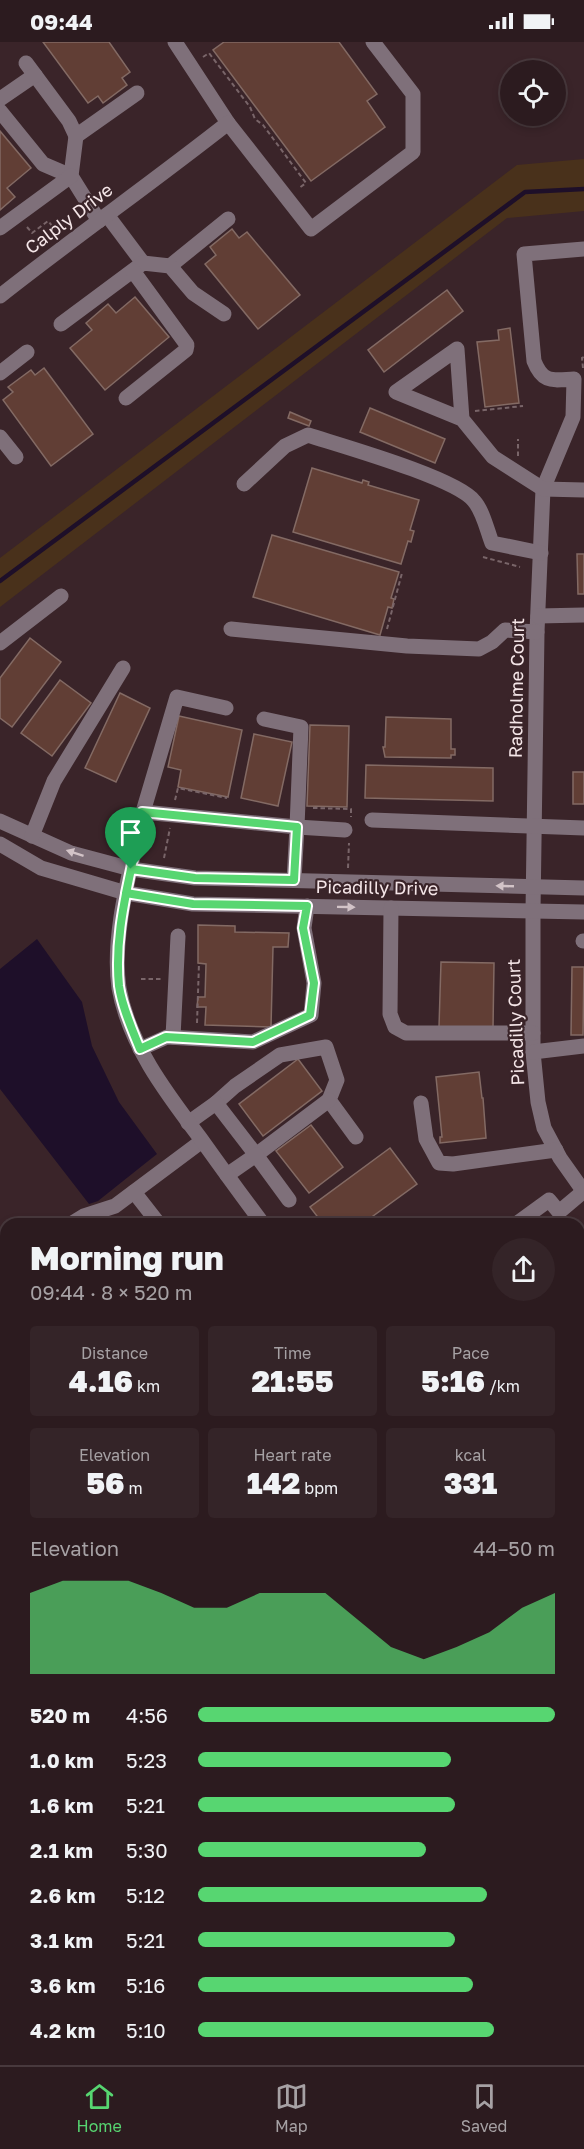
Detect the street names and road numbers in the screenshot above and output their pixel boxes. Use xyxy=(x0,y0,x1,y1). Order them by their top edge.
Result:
street label: Calply Drive xyxy=(20,178,116,258)
street label: Radholme Court xyxy=(504,618,528,758)
street label: Picadilly Drive xyxy=(315,875,439,899)
street label: Picadilly Court xyxy=(502,958,528,1086)

